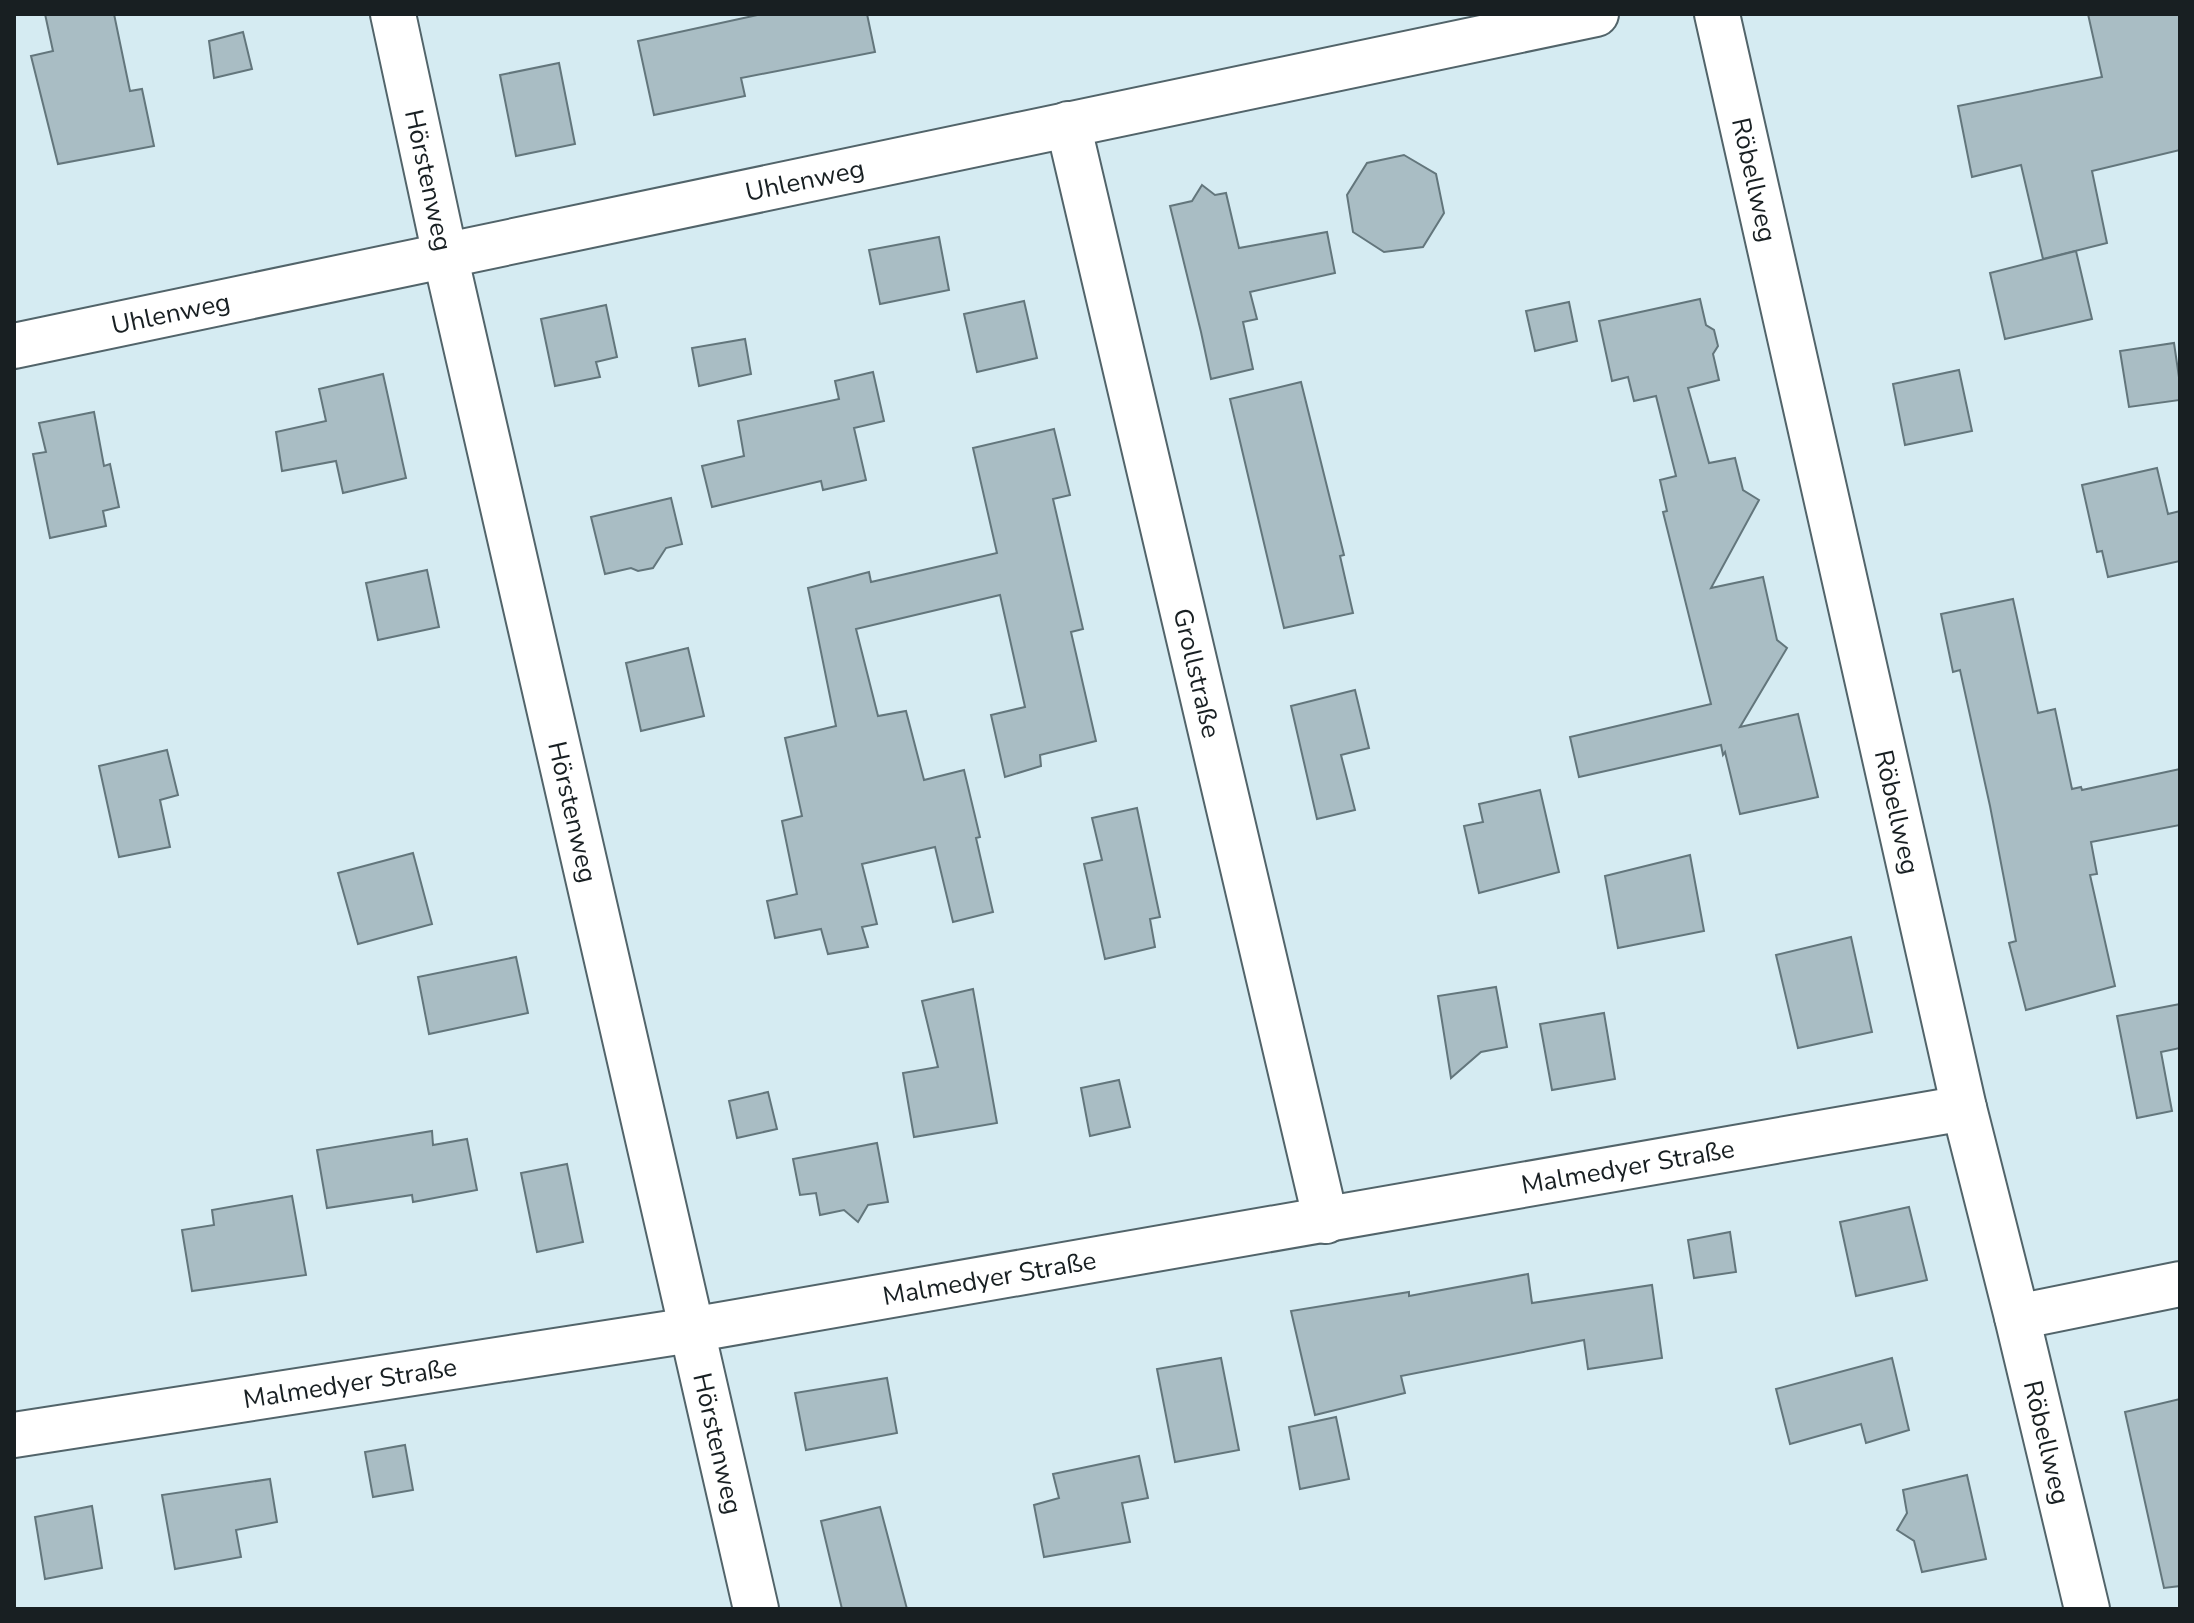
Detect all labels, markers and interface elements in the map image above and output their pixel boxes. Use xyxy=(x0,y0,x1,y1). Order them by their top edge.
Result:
street label: Hörstenweg xyxy=(396,106,461,254)
street label: Röbellweg xyxy=(1723,114,1785,245)
street label: Uhlenweg xyxy=(742,151,867,210)
street label: Uhlenweg xyxy=(108,284,233,343)
street label: Grollstraße xyxy=(1164,605,1229,741)
street label: Hörstenweg xyxy=(539,738,606,886)
street label: Röbellweg xyxy=(1866,746,1928,878)
street label: Malmedyer Straße xyxy=(1518,1131,1737,1203)
street label: Malmedyer Straße xyxy=(880,1243,1099,1314)
street label: Malmedyer Straße xyxy=(241,1350,459,1417)
street label: Hörstenweg xyxy=(684,1369,751,1518)
street label: Röbellweg xyxy=(2015,1377,2078,1508)

